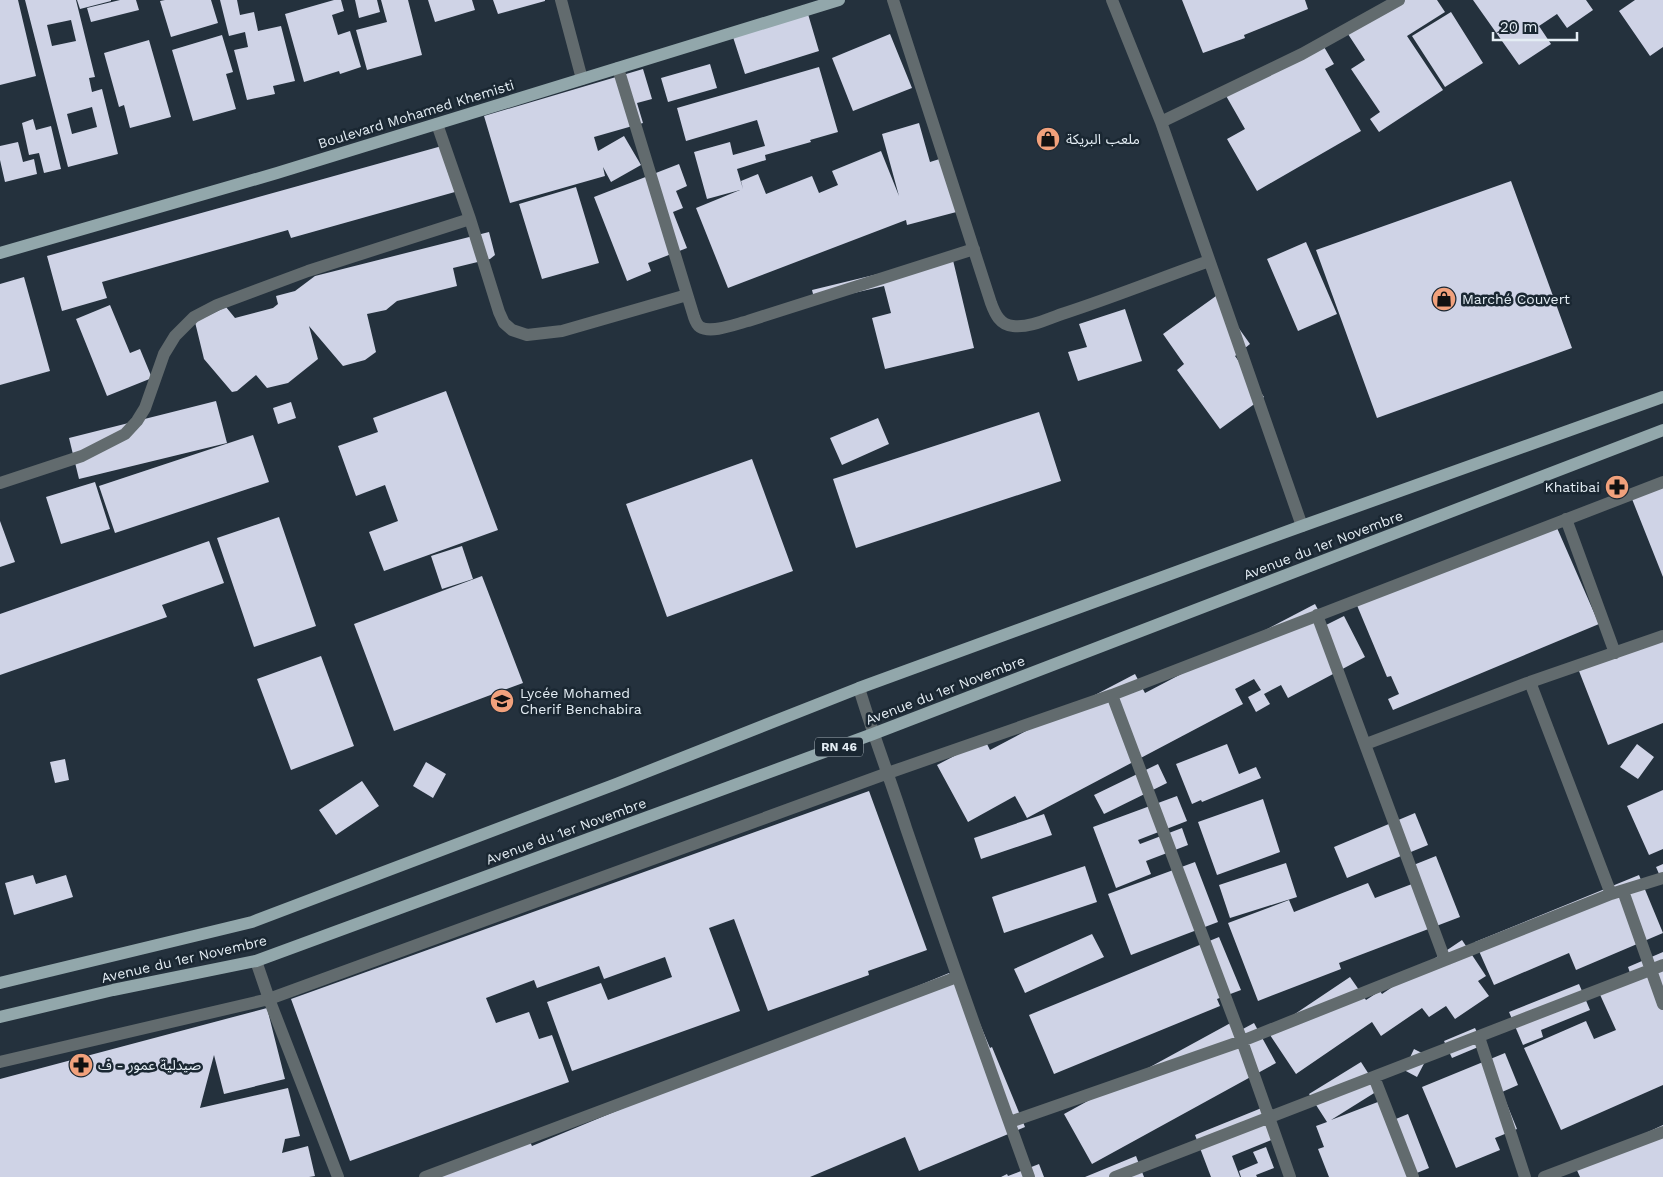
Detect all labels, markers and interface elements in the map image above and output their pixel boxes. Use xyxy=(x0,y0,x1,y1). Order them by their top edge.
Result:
scale bar xyxy=(1493,10,1577,42)
text: 20 m xyxy=(1500,18,1538,36)
street label: Boulevard Mohamed Khemisti xyxy=(316,77,516,151)
shop icon: ملعب البريكة xyxy=(1035,126,1061,152)
place label: ملعب البريكة xyxy=(1066,131,1140,148)
shop icon: Marché Couvert xyxy=(1431,286,1457,312)
place label: Marché Couvert xyxy=(1462,291,1570,307)
pharmacy icon: Khatibai xyxy=(1604,474,1630,500)
place label: Khatibai xyxy=(1544,479,1600,495)
street label: Avenue du 1er Novembre xyxy=(1241,507,1405,583)
street label: Avenue du 1er Novembre xyxy=(863,652,1027,728)
place label: Lycée Mohamed Cherif Benchabira xyxy=(520,685,642,717)
school or university icon: Lycée Mohamed Cherif Benchabira xyxy=(489,688,515,714)
road number: RN 46 xyxy=(815,738,863,756)
street label: Avenue du 1er Novembre xyxy=(484,794,648,868)
street label: Avenue du 1er Novembre xyxy=(100,932,268,986)
pharmacy icon: صيدلية عمور - ف xyxy=(68,1052,94,1078)
place label: صيدلية عمور - ف xyxy=(98,1057,201,1074)

